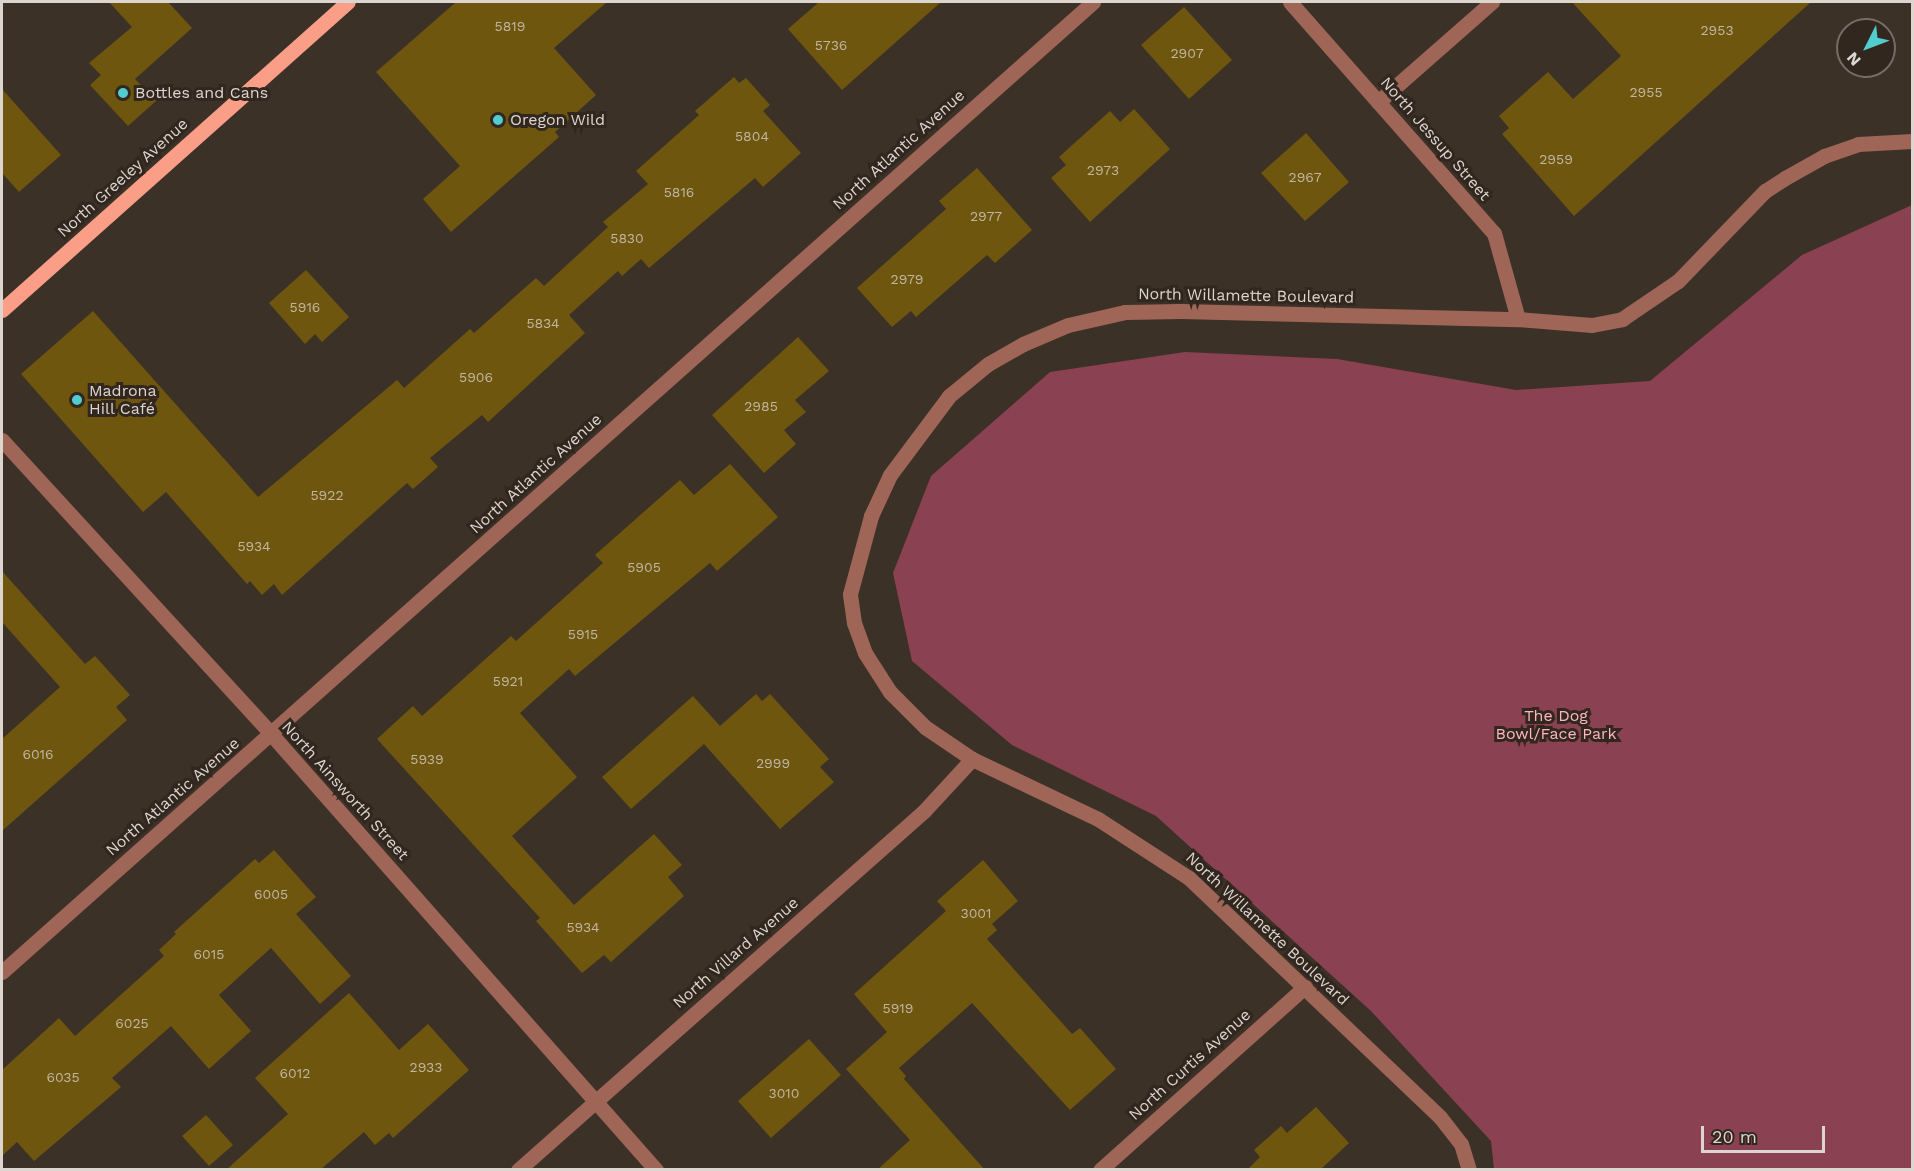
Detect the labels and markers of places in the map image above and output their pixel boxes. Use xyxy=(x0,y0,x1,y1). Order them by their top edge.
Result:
place label: Bottles and Cans xyxy=(135,83,268,103)
marker: Bottles and Cans xyxy=(116,86,130,100)
place label: Oregon Wild xyxy=(510,110,605,130)
marker: Oregon Wild xyxy=(491,113,505,127)
place label: Madrona Hill Café xyxy=(89,381,156,419)
marker: Madrona Hill Café xyxy=(70,393,84,407)

